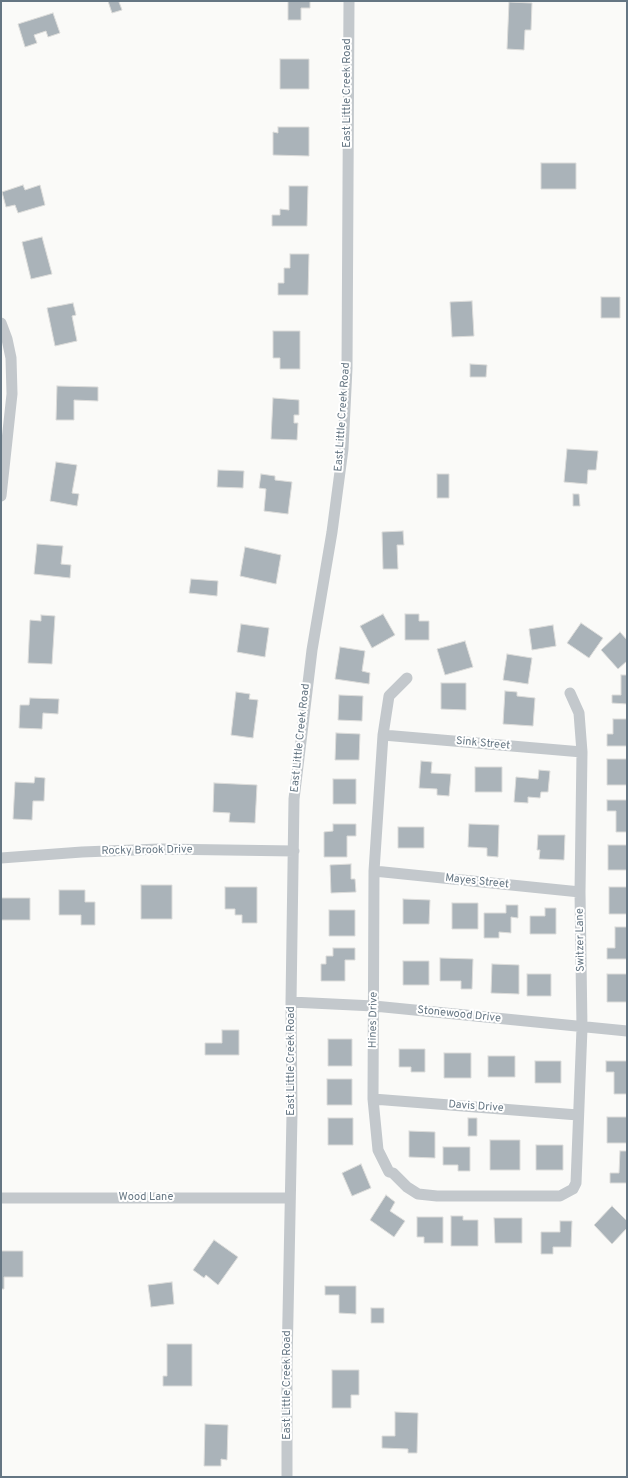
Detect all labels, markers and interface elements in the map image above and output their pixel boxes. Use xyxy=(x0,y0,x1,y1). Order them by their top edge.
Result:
street label: East Little Creek Road xyxy=(341,38,355,148)
street label: East Little Creek Road xyxy=(333,362,353,472)
street label: East Little Creek Road xyxy=(289,683,313,793)
street label: Sink Street xyxy=(455,735,511,753)
street label: Rocky Brook Drive xyxy=(101,844,193,858)
street label: Mayes Street xyxy=(445,872,509,892)
street label: Switzer Lane xyxy=(574,908,588,972)
street label: Hines Drive xyxy=(367,992,381,1048)
street label: Stonewood Drive xyxy=(417,1004,501,1026)
street label: East Little Creek Road xyxy=(285,1006,299,1116)
street label: Davis Drive xyxy=(448,1098,504,1116)
street label: Wood Lane xyxy=(119,1191,173,1205)
street label: East Little Creek Road xyxy=(281,1330,295,1440)

